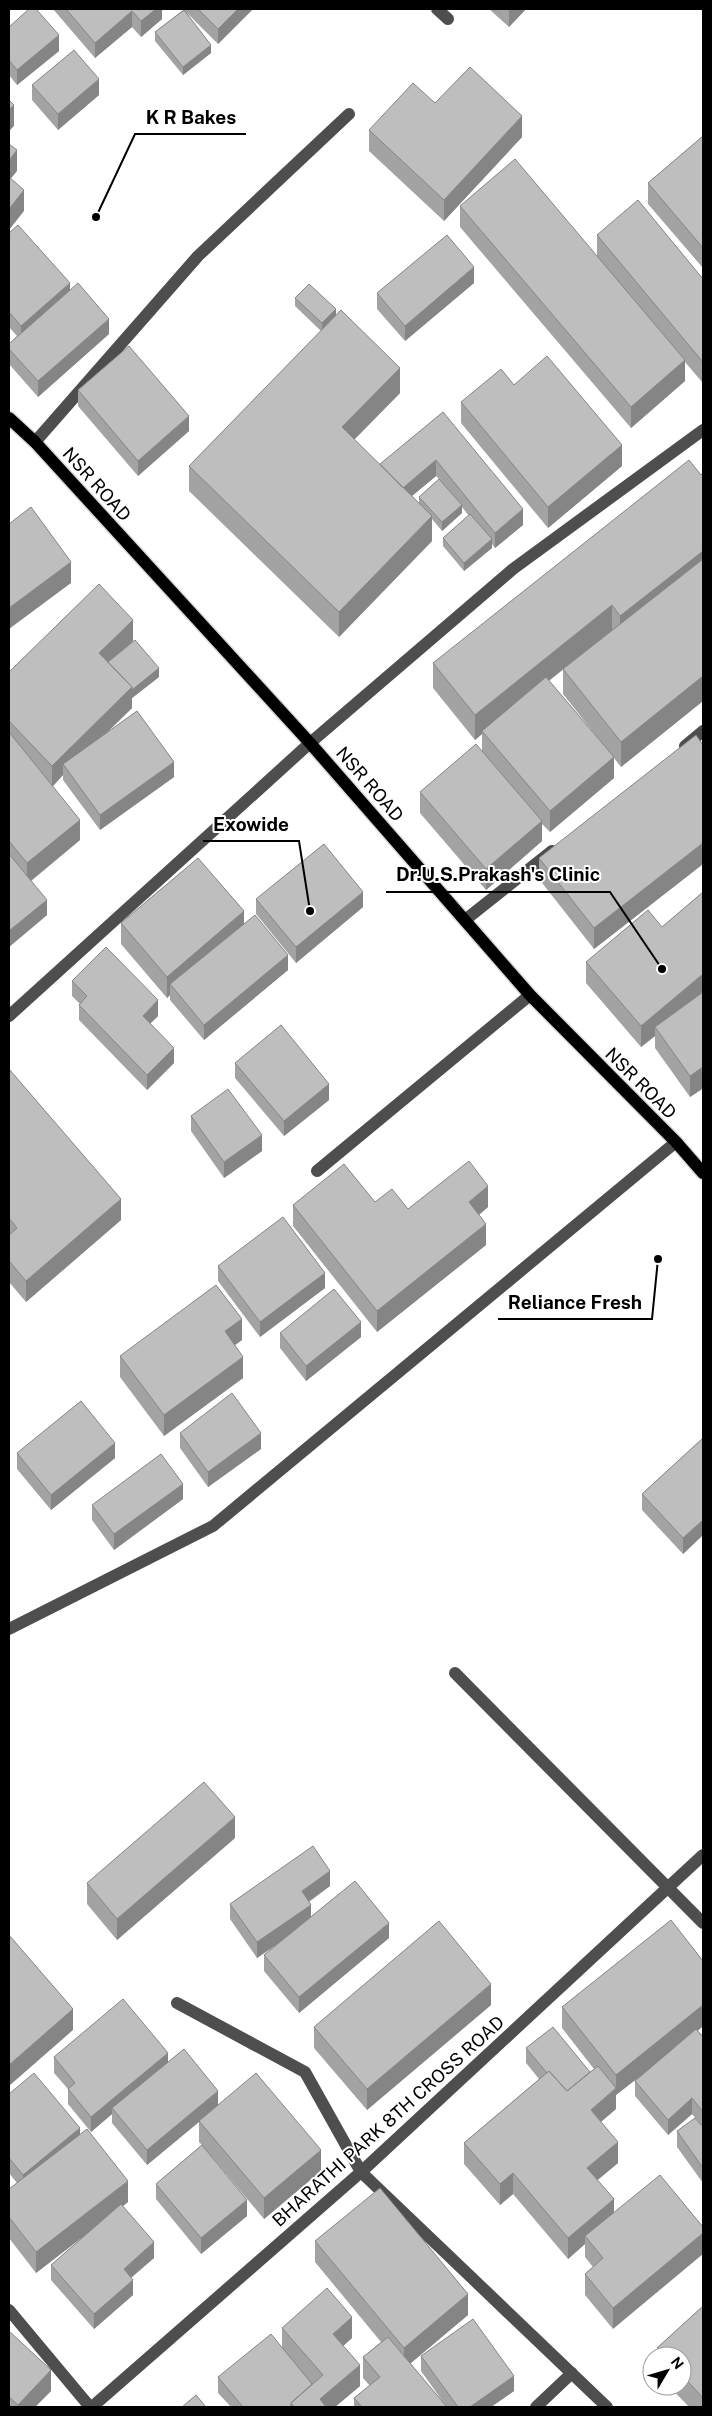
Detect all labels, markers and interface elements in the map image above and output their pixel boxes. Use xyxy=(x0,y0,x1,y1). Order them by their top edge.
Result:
callout: K R Bakes xyxy=(135,100,246,134)
text: K R Bakes xyxy=(146,106,236,128)
street label: NSR ROAD xyxy=(58,443,136,525)
street label: NSR ROAD xyxy=(332,742,408,826)
callout: Exowide xyxy=(203,807,299,841)
text: Exowide xyxy=(213,813,289,835)
callout: Dr.U.S.Prakash's Clinic xyxy=(386,858,610,892)
text: Dr.U.S.Prakash's Clinic xyxy=(396,863,600,885)
street label: NSR ROAD xyxy=(601,1043,681,1123)
callout: Reliance Fresh xyxy=(498,1285,652,1319)
text: Reliance Fresh xyxy=(508,1291,642,1313)
street label: BHARATHI PARK 8TH CROSS ROAD xyxy=(268,2011,508,2231)
north arrow xyxy=(642,2346,692,2396)
text: N xyxy=(668,2354,687,2372)

